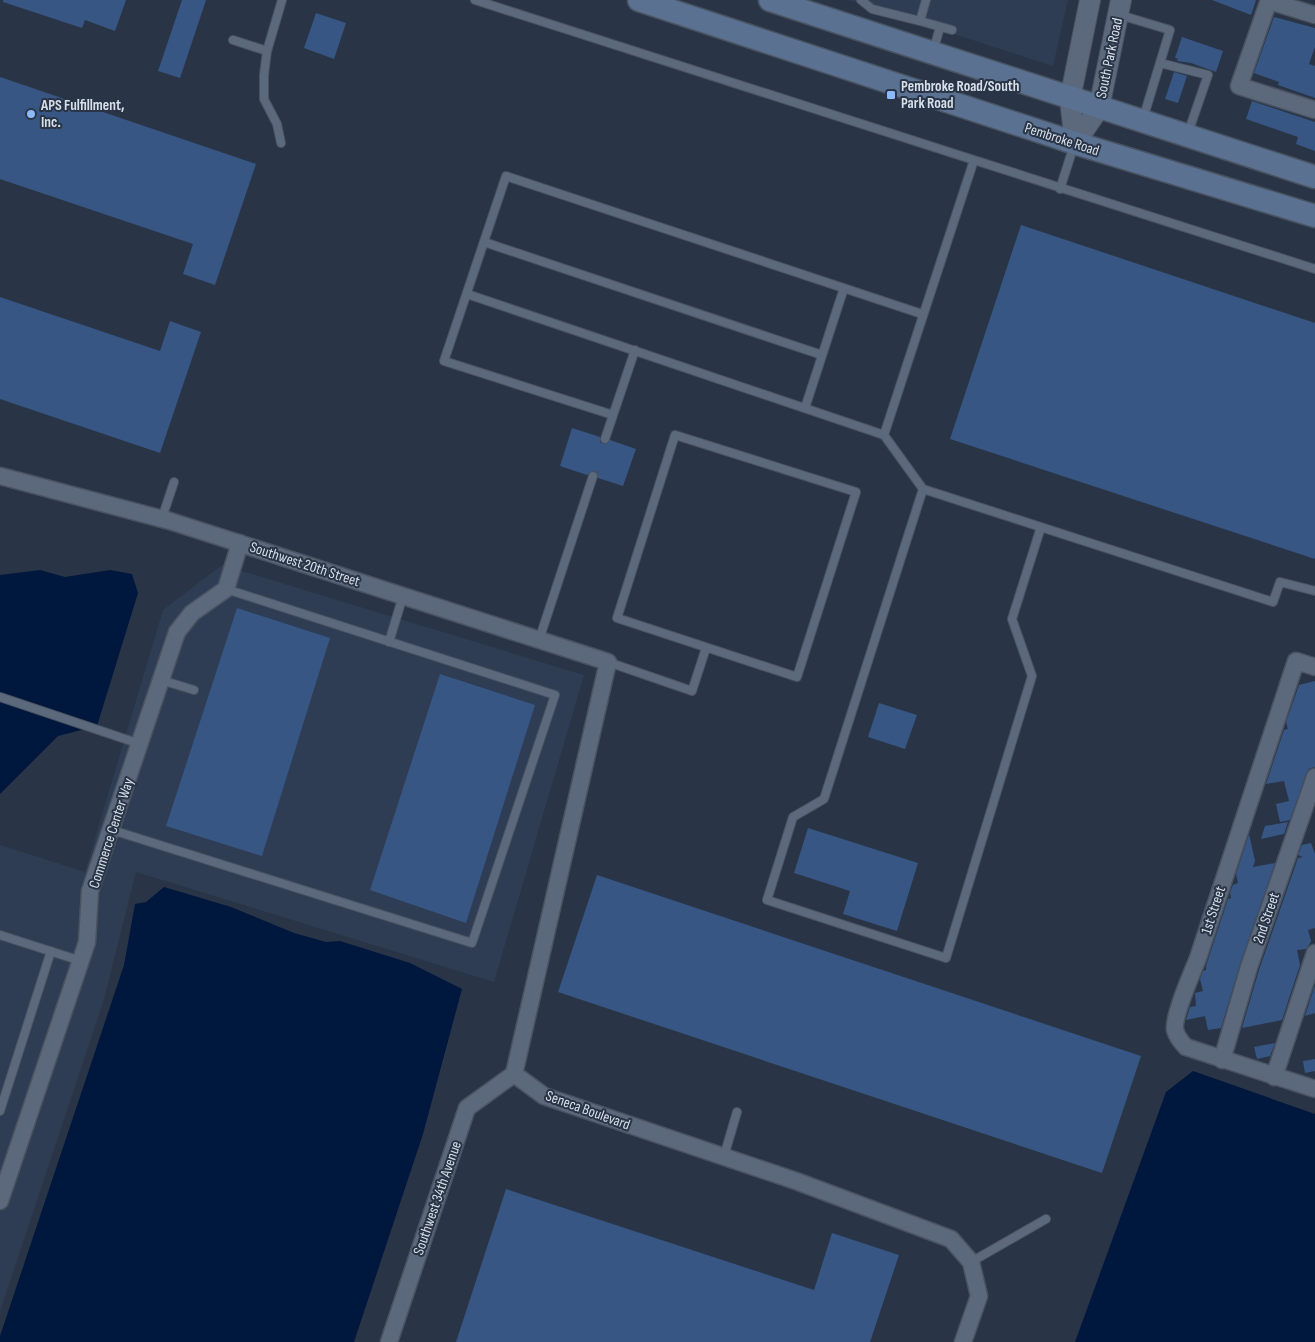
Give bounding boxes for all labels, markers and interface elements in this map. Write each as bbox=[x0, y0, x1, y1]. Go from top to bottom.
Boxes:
street label: South Park Road bbox=[1092, 16, 1127, 100]
place label: Pembroke Road/South Park Road bbox=[901, 77, 1019, 113]
marker: Pembroke Road/South Park Road bbox=[885, 89, 897, 101]
place label: APS Fulfillment, Inc. bbox=[40, 96, 125, 132]
marker: APS Fulfillment, Inc. bbox=[25, 108, 37, 120]
street label: Pembroke Road bbox=[1022, 118, 1102, 160]
street label: Southwest 20th Street bbox=[247, 538, 363, 591]
street label: Commerce Center Way bbox=[85, 775, 138, 891]
street label: 1st Street bbox=[1197, 883, 1230, 937]
street label: 2nd Street bbox=[1249, 890, 1284, 946]
street label: Seneca Boulevard bbox=[543, 1086, 633, 1135]
street label: Southwest 34th Avenue bbox=[409, 1139, 466, 1258]

